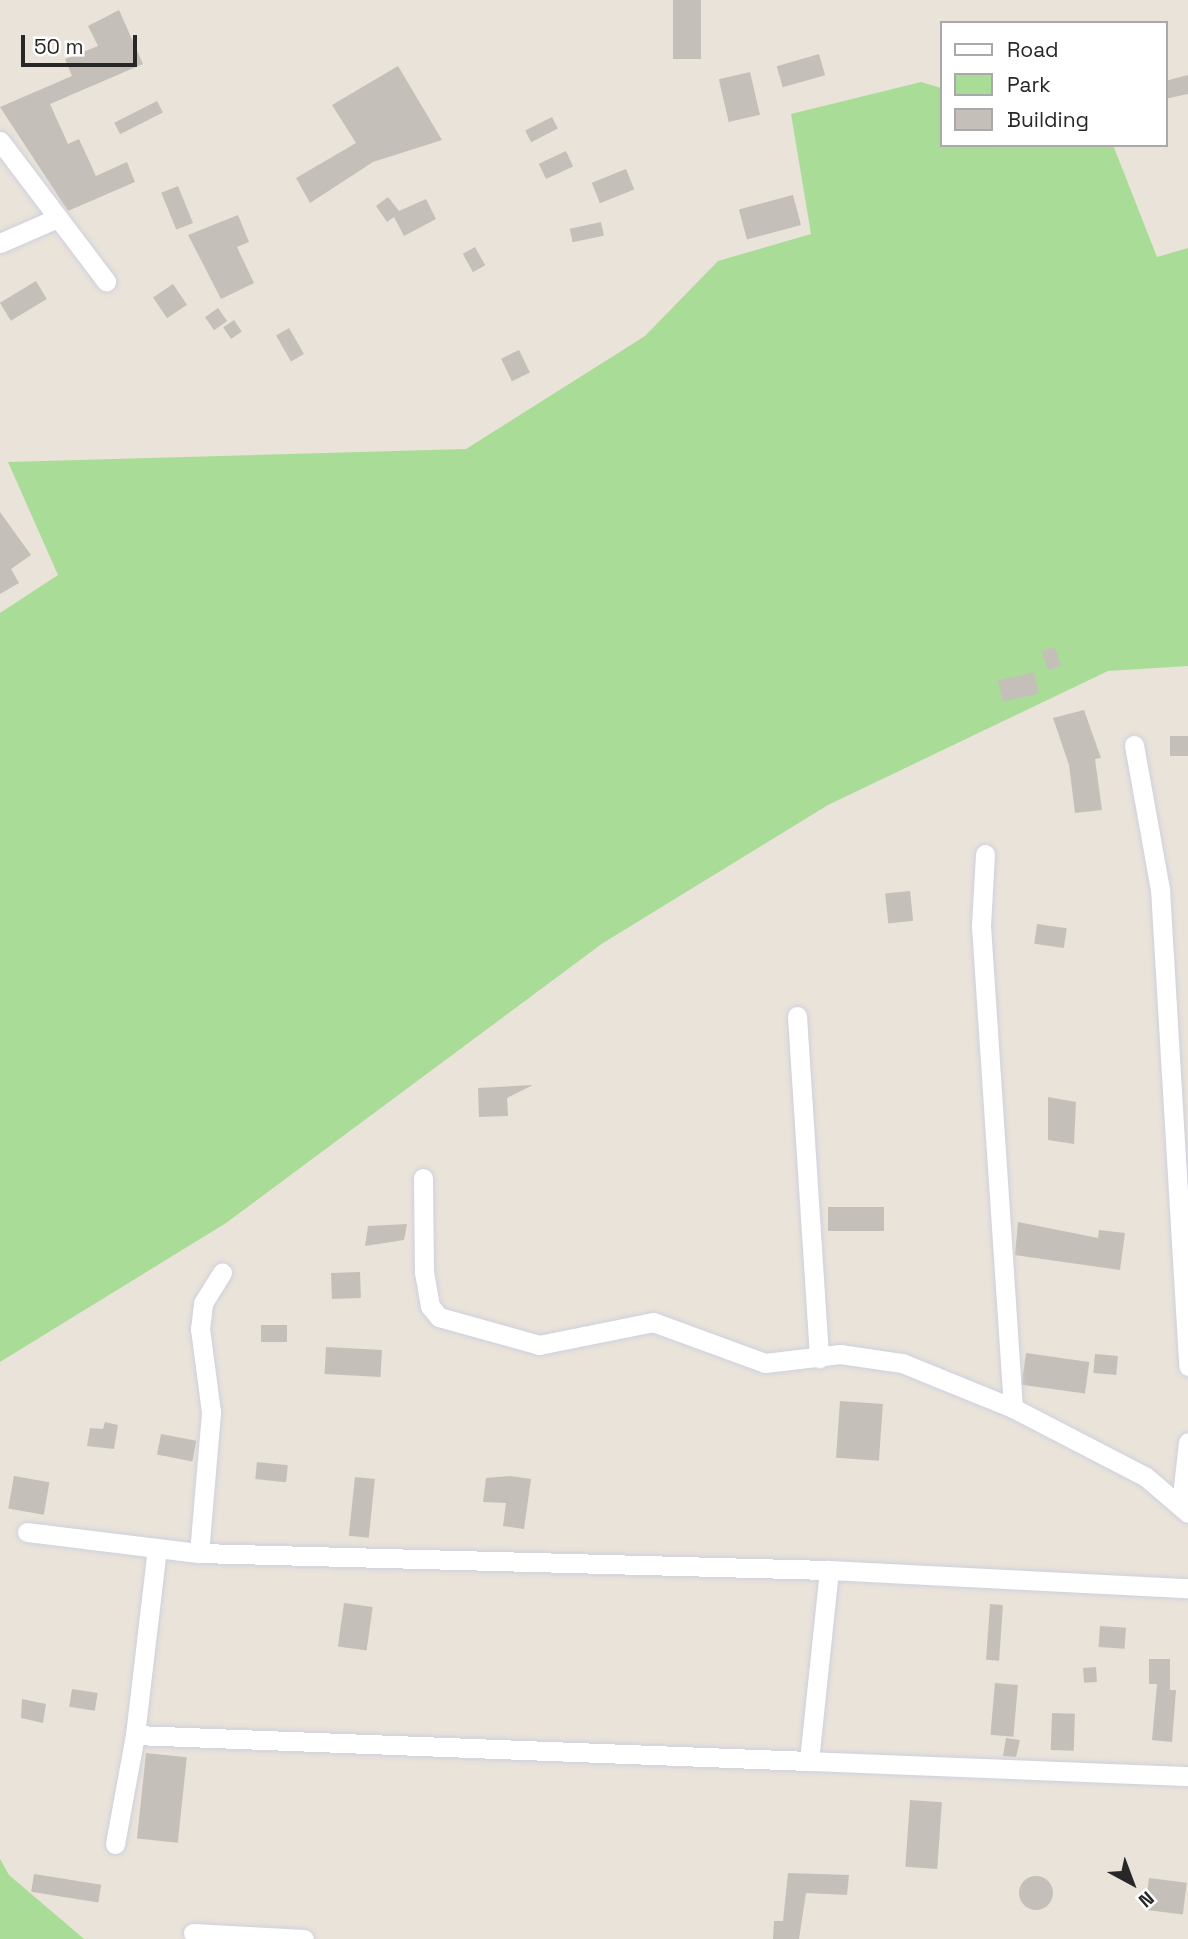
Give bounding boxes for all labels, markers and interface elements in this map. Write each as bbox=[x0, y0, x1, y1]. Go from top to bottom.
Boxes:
scale bar bbox=[24, 21, 140, 65]
legend bbox=[940, 21, 1167, 147]
text: 50 m bbox=[34, 33, 84, 60]
text: Road bbox=[1007, 36, 1059, 63]
text: Park bbox=[1007, 71, 1051, 98]
text: Building bbox=[1007, 106, 1089, 133]
north arrow bbox=[1097, 1848, 1167, 1918]
text: N bbox=[1133, 1886, 1159, 1913]

